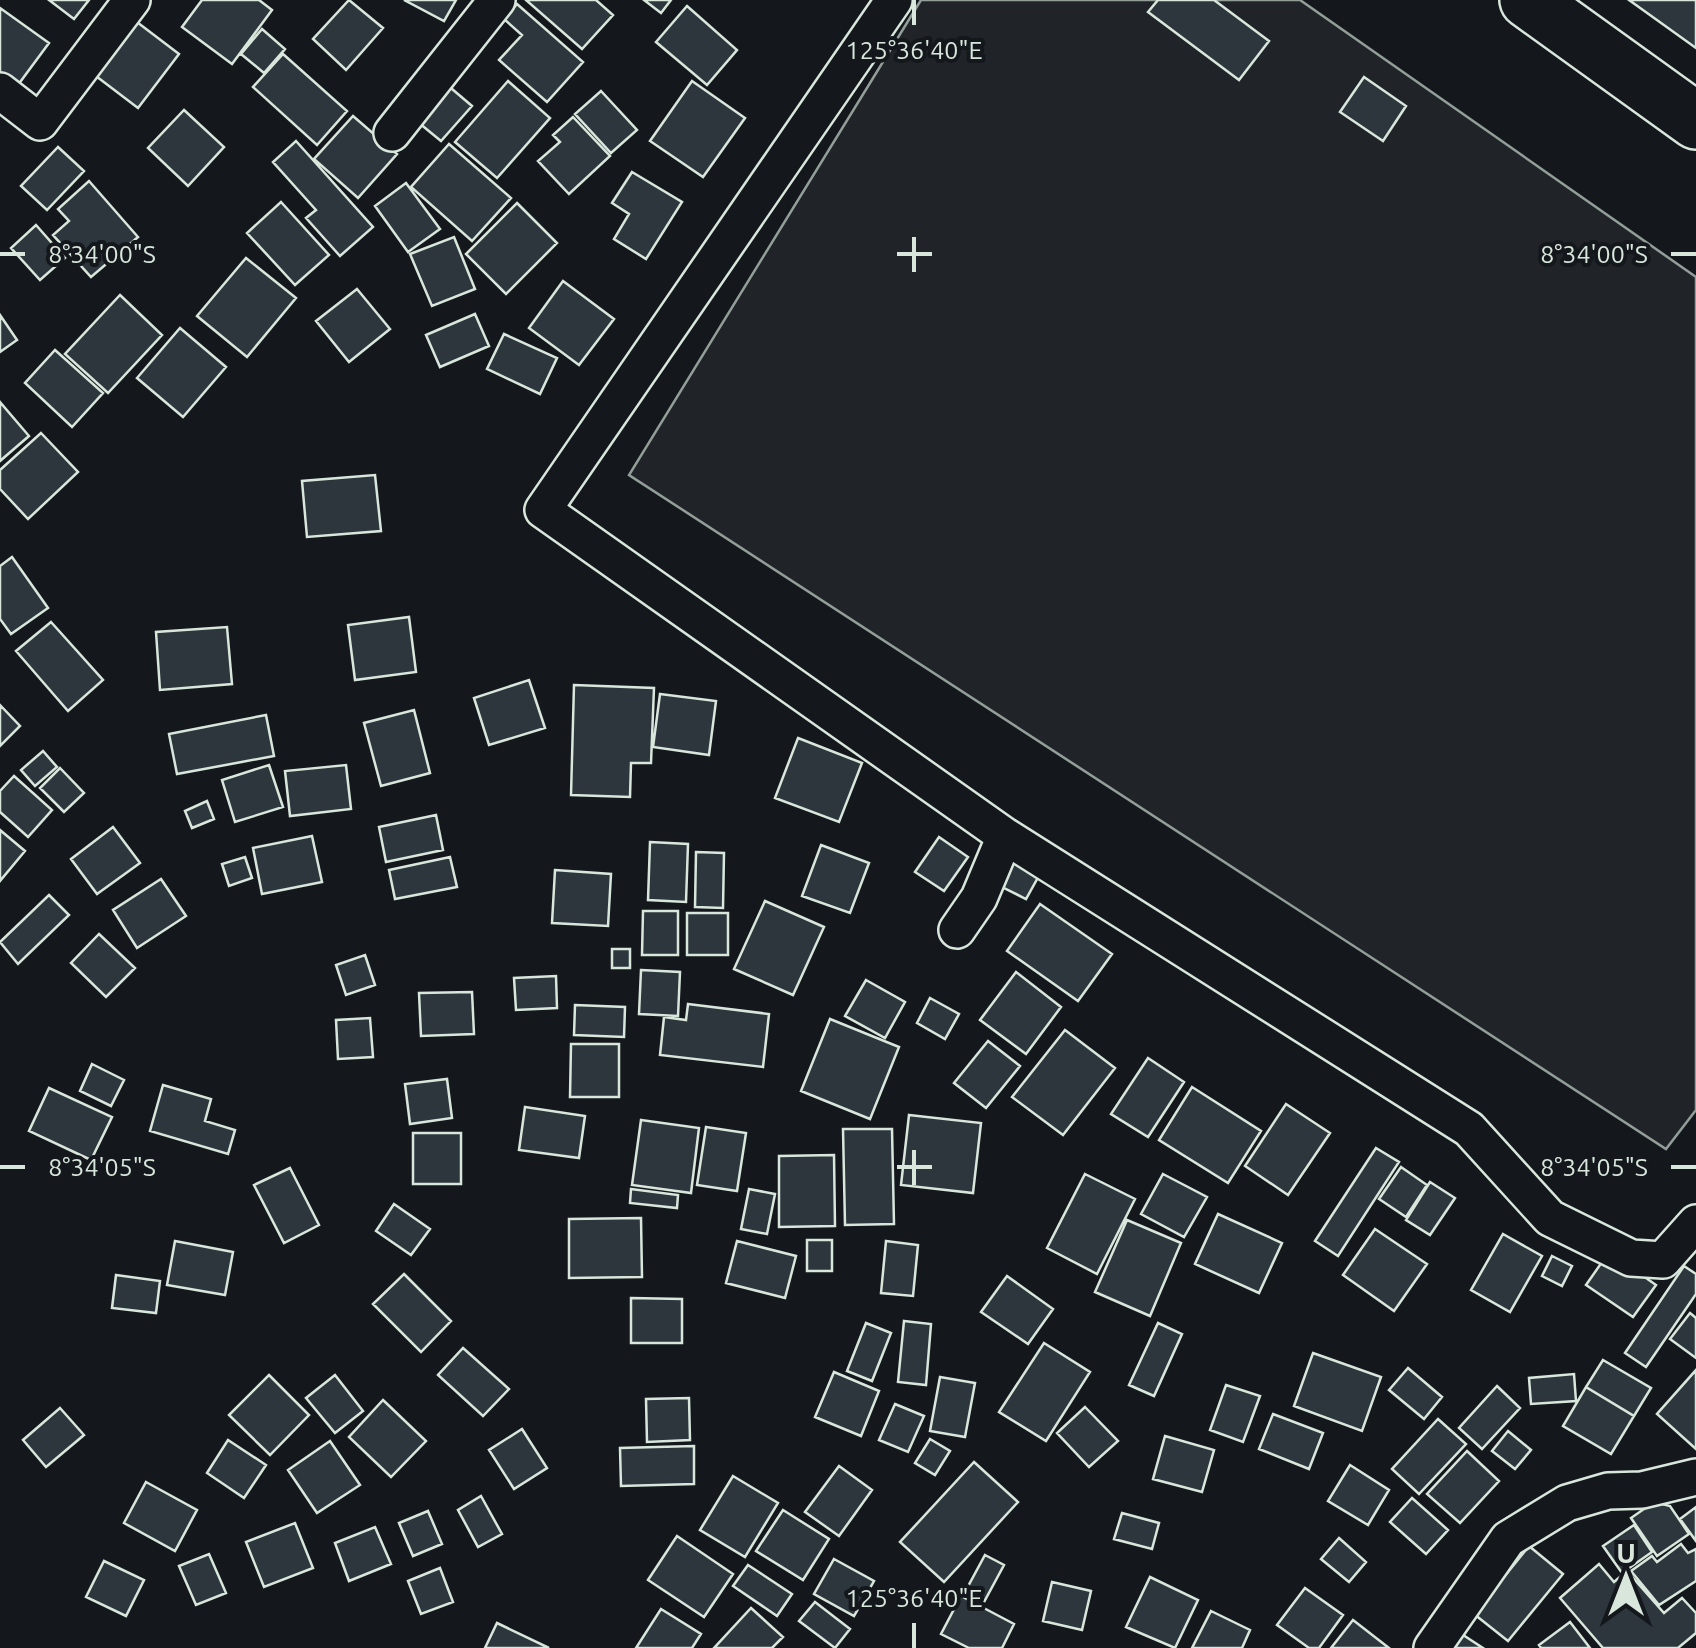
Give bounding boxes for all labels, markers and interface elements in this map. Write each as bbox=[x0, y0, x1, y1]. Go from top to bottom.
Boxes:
text: 125°36'40"E bbox=[846, 36, 982, 64]
text: 8°34'00"S bbox=[48, 240, 156, 268]
text: 8°34'00"S bbox=[1540, 240, 1648, 268]
text: 8°34'05"S bbox=[48, 1153, 156, 1181]
text: 8°34'05"S bbox=[1540, 1153, 1648, 1181]
north arrow bbox=[1576, 1528, 1676, 1628]
text: U bbox=[1616, 1537, 1636, 1568]
text: 125°36'40"E bbox=[846, 1584, 982, 1612]

